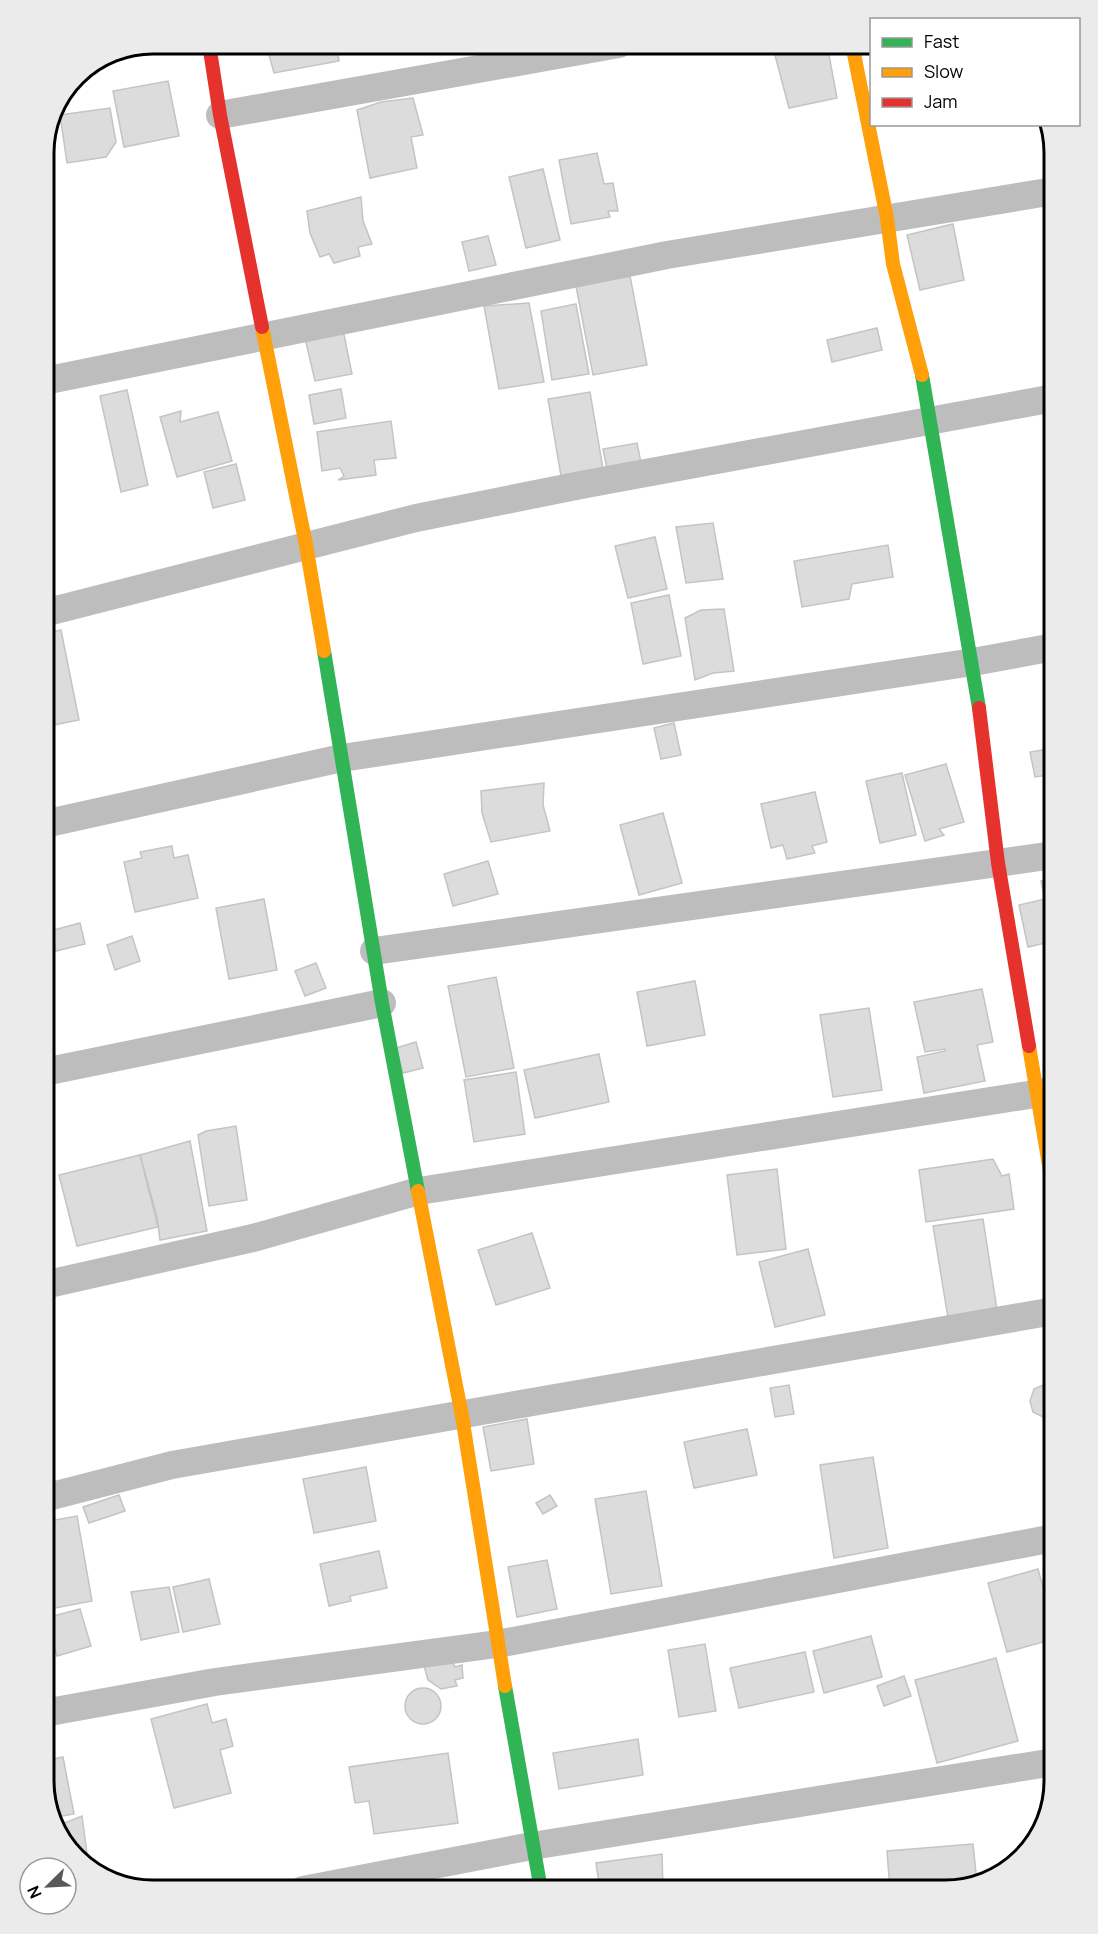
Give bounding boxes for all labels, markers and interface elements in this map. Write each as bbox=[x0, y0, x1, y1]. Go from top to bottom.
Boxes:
legend bbox=[870, 18, 1080, 126]
text: Fast bbox=[924, 29, 959, 53]
text: Slow bbox=[924, 59, 964, 83]
text: Jam bbox=[924, 89, 958, 113]
north arrow bbox=[18, 1856, 78, 1916]
text: N bbox=[22, 1882, 47, 1902]

